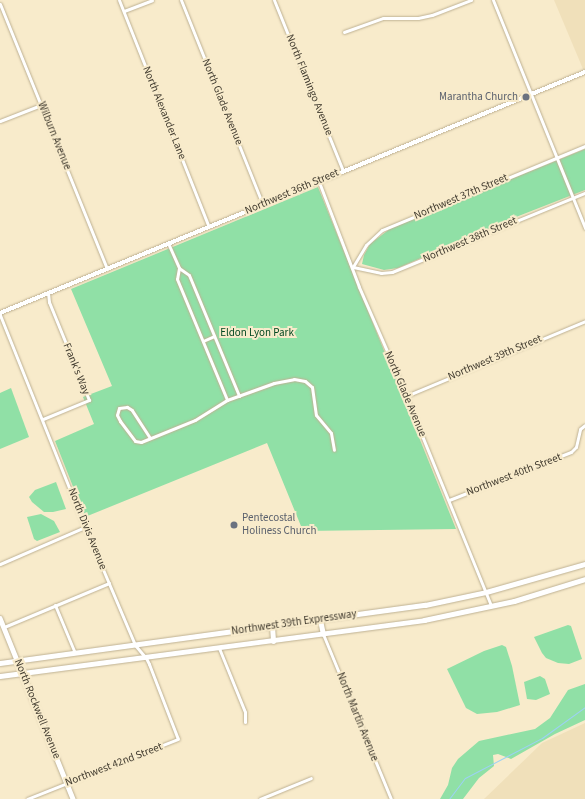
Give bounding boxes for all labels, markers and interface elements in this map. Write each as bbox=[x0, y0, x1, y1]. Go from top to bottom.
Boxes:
street label: North Flamingo Avenue bbox=[283, 33, 335, 137]
street label: North Glade Avenue bbox=[199, 57, 245, 147]
street label: North Alexander Lane bbox=[139, 65, 189, 161]
place label: Marantha Church bbox=[439, 90, 518, 104]
marker: Marantha Church bbox=[521, 92, 531, 102]
street label: Wilburn Avenue bbox=[34, 100, 74, 172]
street label: Northwest 36th Street bbox=[243, 166, 341, 218]
street label: Northwest 37th Street bbox=[412, 171, 510, 223]
street label: Northwest 38th Street bbox=[421, 214, 519, 266]
park label: Eldon Lyon Park bbox=[220, 326, 294, 340]
street label: Northwest 39th Street bbox=[446, 332, 544, 384]
street label: Frank's Way bbox=[60, 341, 92, 397]
street label: North Glade Avenue bbox=[381, 349, 429, 439]
street label: Northwest 40th Street bbox=[465, 451, 563, 499]
street label: North Divis Avenue bbox=[65, 486, 109, 572]
place label: Pentecostal Holiness Church bbox=[242, 512, 316, 538]
marker: Pentecostal Holiness Church bbox=[229, 520, 239, 530]
street label: Northwest 39th Expressway bbox=[230, 608, 358, 638]
street label: North Rockwell Avenue bbox=[11, 657, 63, 761]
street label: North Martin Avenue bbox=[333, 671, 381, 763]
street label: Northwest 42nd Street bbox=[64, 740, 164, 790]

